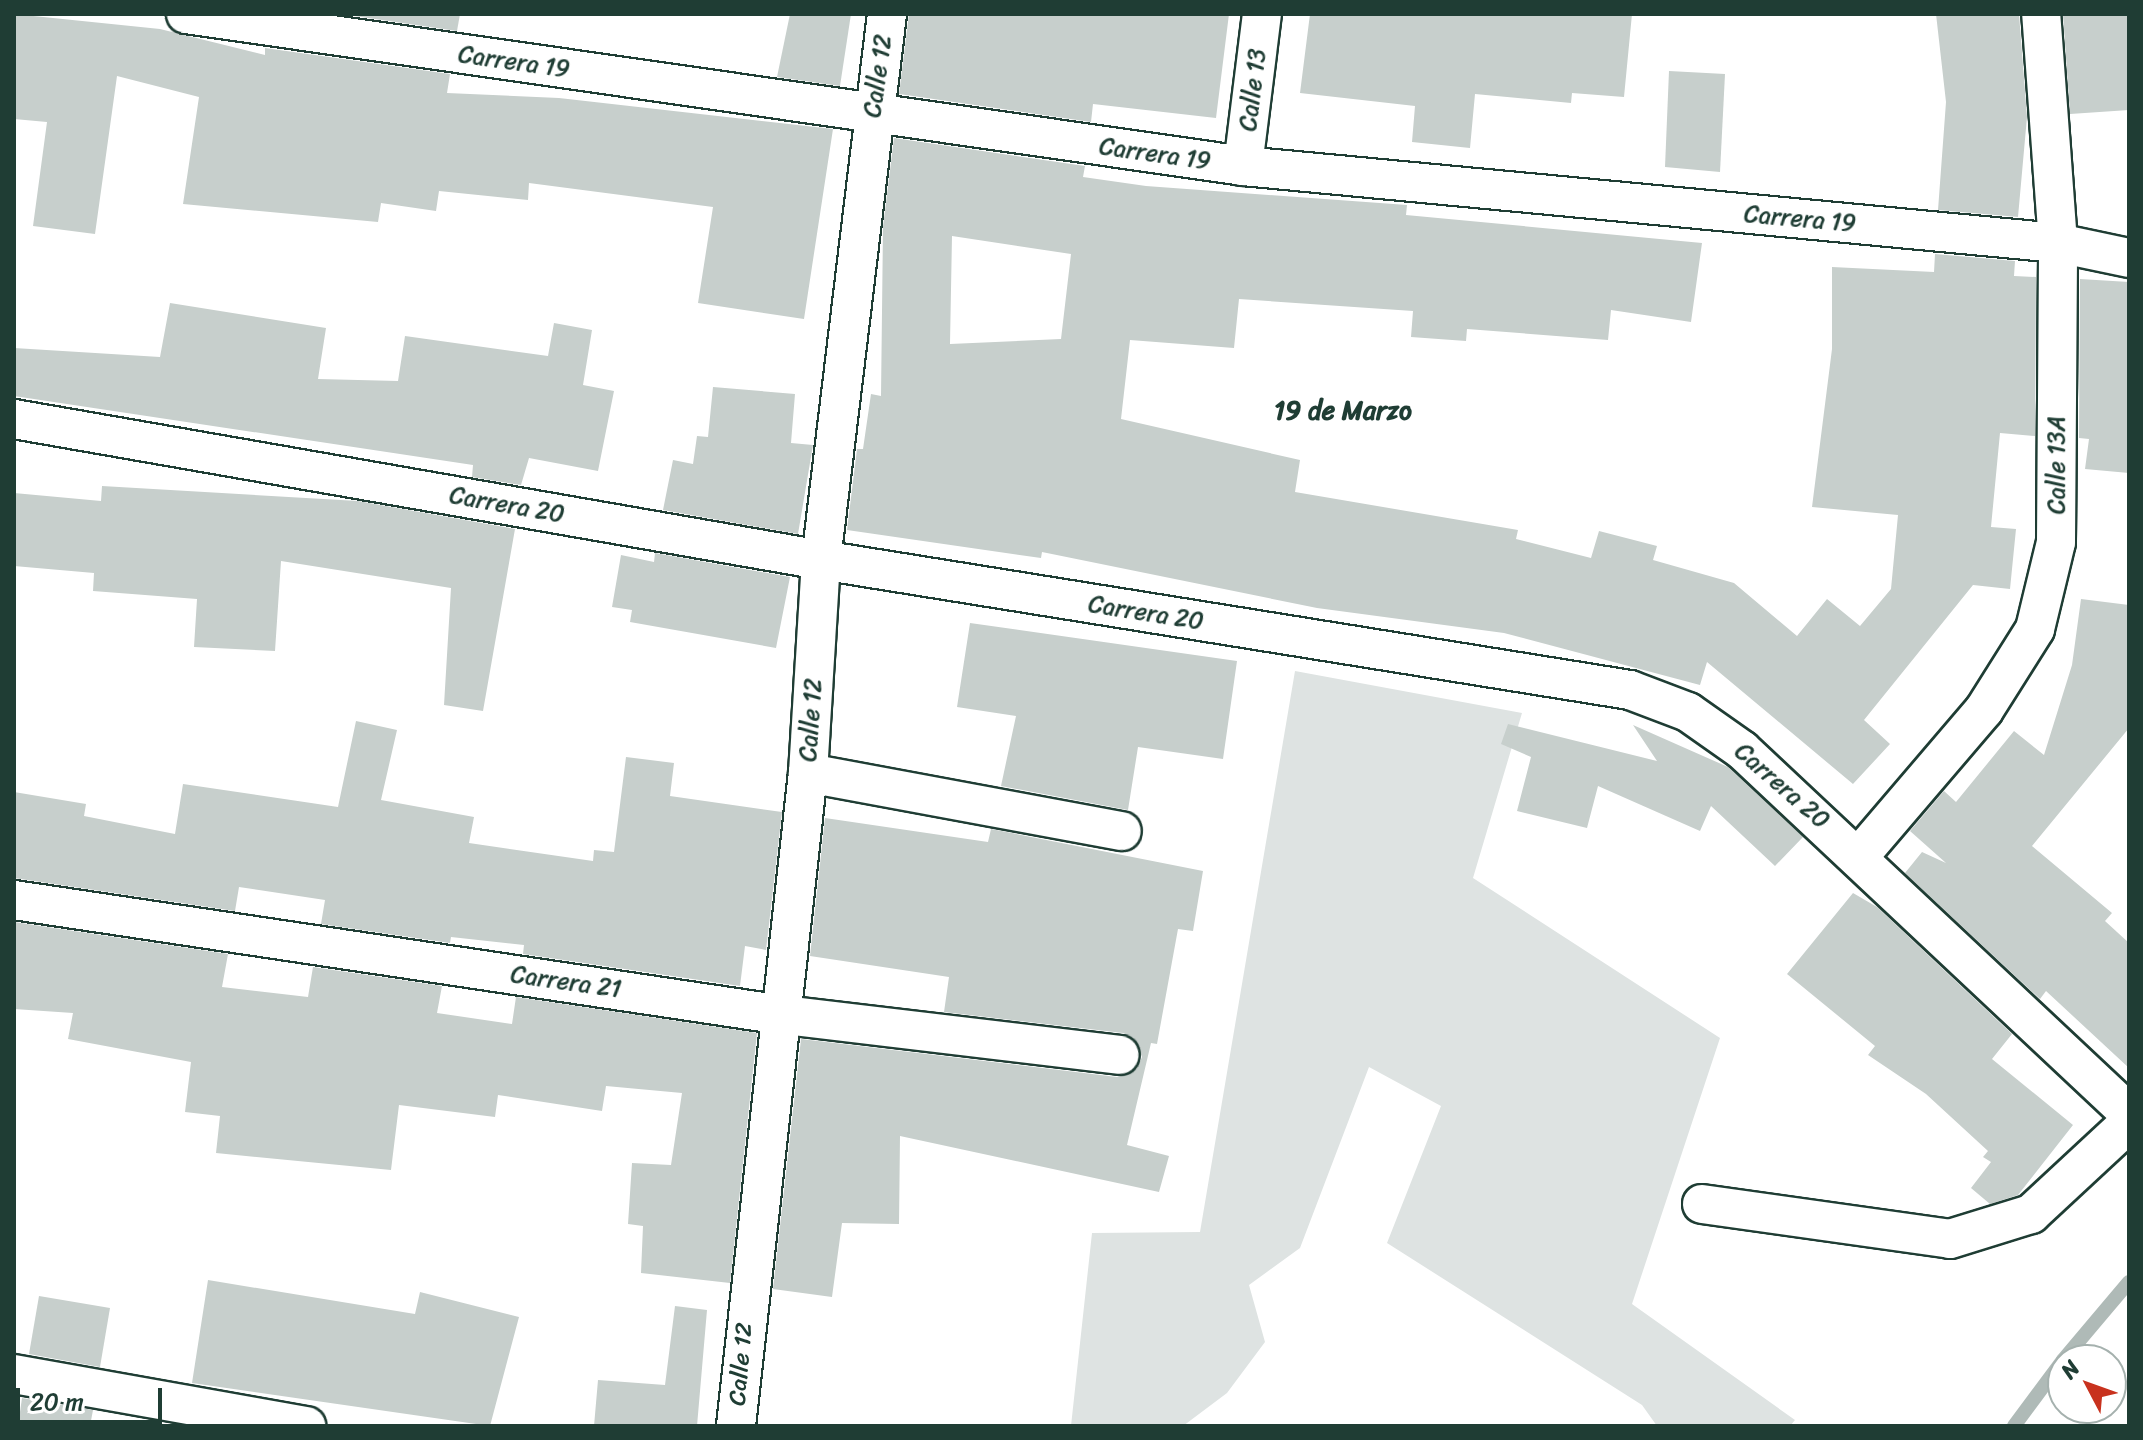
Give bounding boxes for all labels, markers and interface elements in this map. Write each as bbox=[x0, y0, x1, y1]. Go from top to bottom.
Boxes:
street label: Calle 12 bbox=[858, 33, 898, 119]
street label: Carrera 19 bbox=[456, 40, 572, 84]
street label: Calle 13 bbox=[1234, 47, 1272, 133]
street label: Carrera 19 bbox=[1097, 132, 1213, 176]
street label: Carrera 19 bbox=[1743, 200, 1857, 238]
district label: 19 de Marzo bbox=[1274, 395, 1412, 427]
street label: Calle 13A bbox=[2043, 416, 2071, 514]
street label: Carrera 20 bbox=[447, 481, 567, 529]
street label: Carrera 20 bbox=[1086, 590, 1206, 636]
street label: Calle 12 bbox=[794, 677, 828, 763]
street label: Carrera 20 bbox=[1729, 737, 1835, 835]
street label: Carrera 21 bbox=[509, 960, 623, 1004]
street label: Calle 12 bbox=[723, 1321, 759, 1407]
north arrow bbox=[2047, 1344, 2127, 1424]
text: N bbox=[2050, 1351, 2090, 1388]
scale bar bbox=[20, 1372, 166, 1422]
text: 20 m bbox=[30, 1381, 84, 1423]

